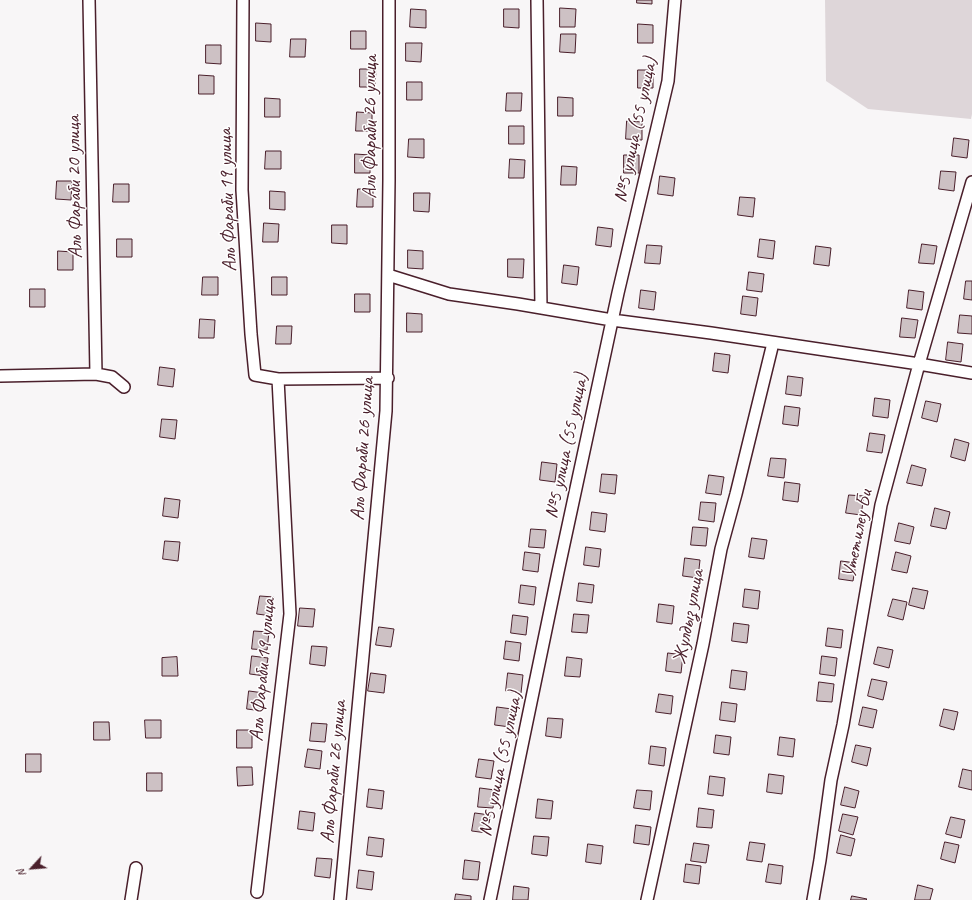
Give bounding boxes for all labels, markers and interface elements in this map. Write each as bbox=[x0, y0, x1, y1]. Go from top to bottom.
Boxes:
street label: Аль Фараби 26 улица bbox=[359, 55, 383, 199]
street label: №5 улица (55 улица) bbox=[609, 55, 663, 205]
street label: Аль Фараби 20 улица bbox=[62, 115, 88, 259]
street label: Аль Фараби 19 улица bbox=[214, 128, 242, 272]
street label: №5 улица (55 улица) bbox=[540, 371, 594, 521]
street label: Аль Фараби 26 улица bbox=[346, 377, 380, 521]
street label: Утетилеу Би bbox=[838, 488, 878, 580]
street label: Жулдыз улица bbox=[668, 568, 710, 666]
street label: Аль Фараби 19 улица bbox=[245, 598, 281, 742]
street label: №5 улица (55 улица) bbox=[474, 689, 528, 839]
street label: Аль Фараби 26 улица bbox=[316, 700, 352, 844]
north arrow bbox=[12, 848, 52, 888]
text: N bbox=[13, 867, 29, 879]

